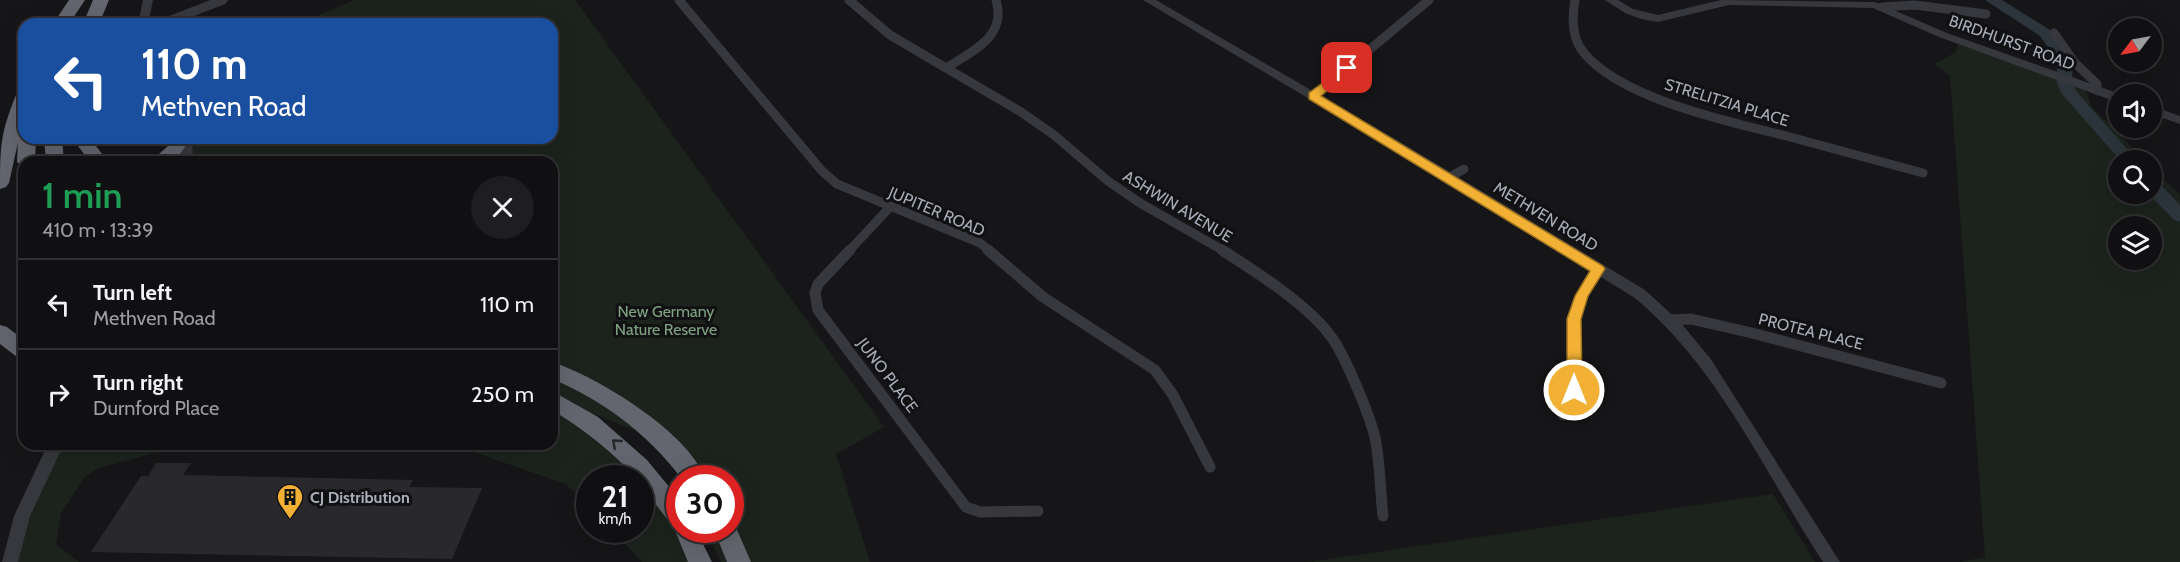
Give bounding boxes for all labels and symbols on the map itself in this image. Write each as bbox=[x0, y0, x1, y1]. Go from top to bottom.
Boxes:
street label: BIRDHURST ROAD bbox=[1946, 11, 2077, 74]
north arrow bbox=[2108, 18, 2162, 72]
pin bbox=[1321, 42, 1372, 93]
street label: STRELITZIA PLACE bbox=[1662, 75, 1791, 130]
street label: ASHWIN AVENUE bbox=[1120, 166, 1236, 247]
street label: METHVEN ROAD bbox=[1490, 178, 1601, 255]
street label: JUPITER ROAD bbox=[885, 182, 988, 240]
park label: New Germany Nature Reserve bbox=[615, 302, 717, 339]
street label: PROTEA PLACE bbox=[1757, 309, 1865, 354]
street label: JUNO PLACE bbox=[853, 333, 922, 416]
position arrow bbox=[1542, 358, 1606, 422]
one-way arrow bbox=[612, 439, 623, 450]
speed limit sign: 30 bbox=[666, 465, 744, 543]
building icon: CJ Distribution bbox=[275, 482, 305, 520]
place label: CJ Distribution bbox=[310, 488, 410, 507]

